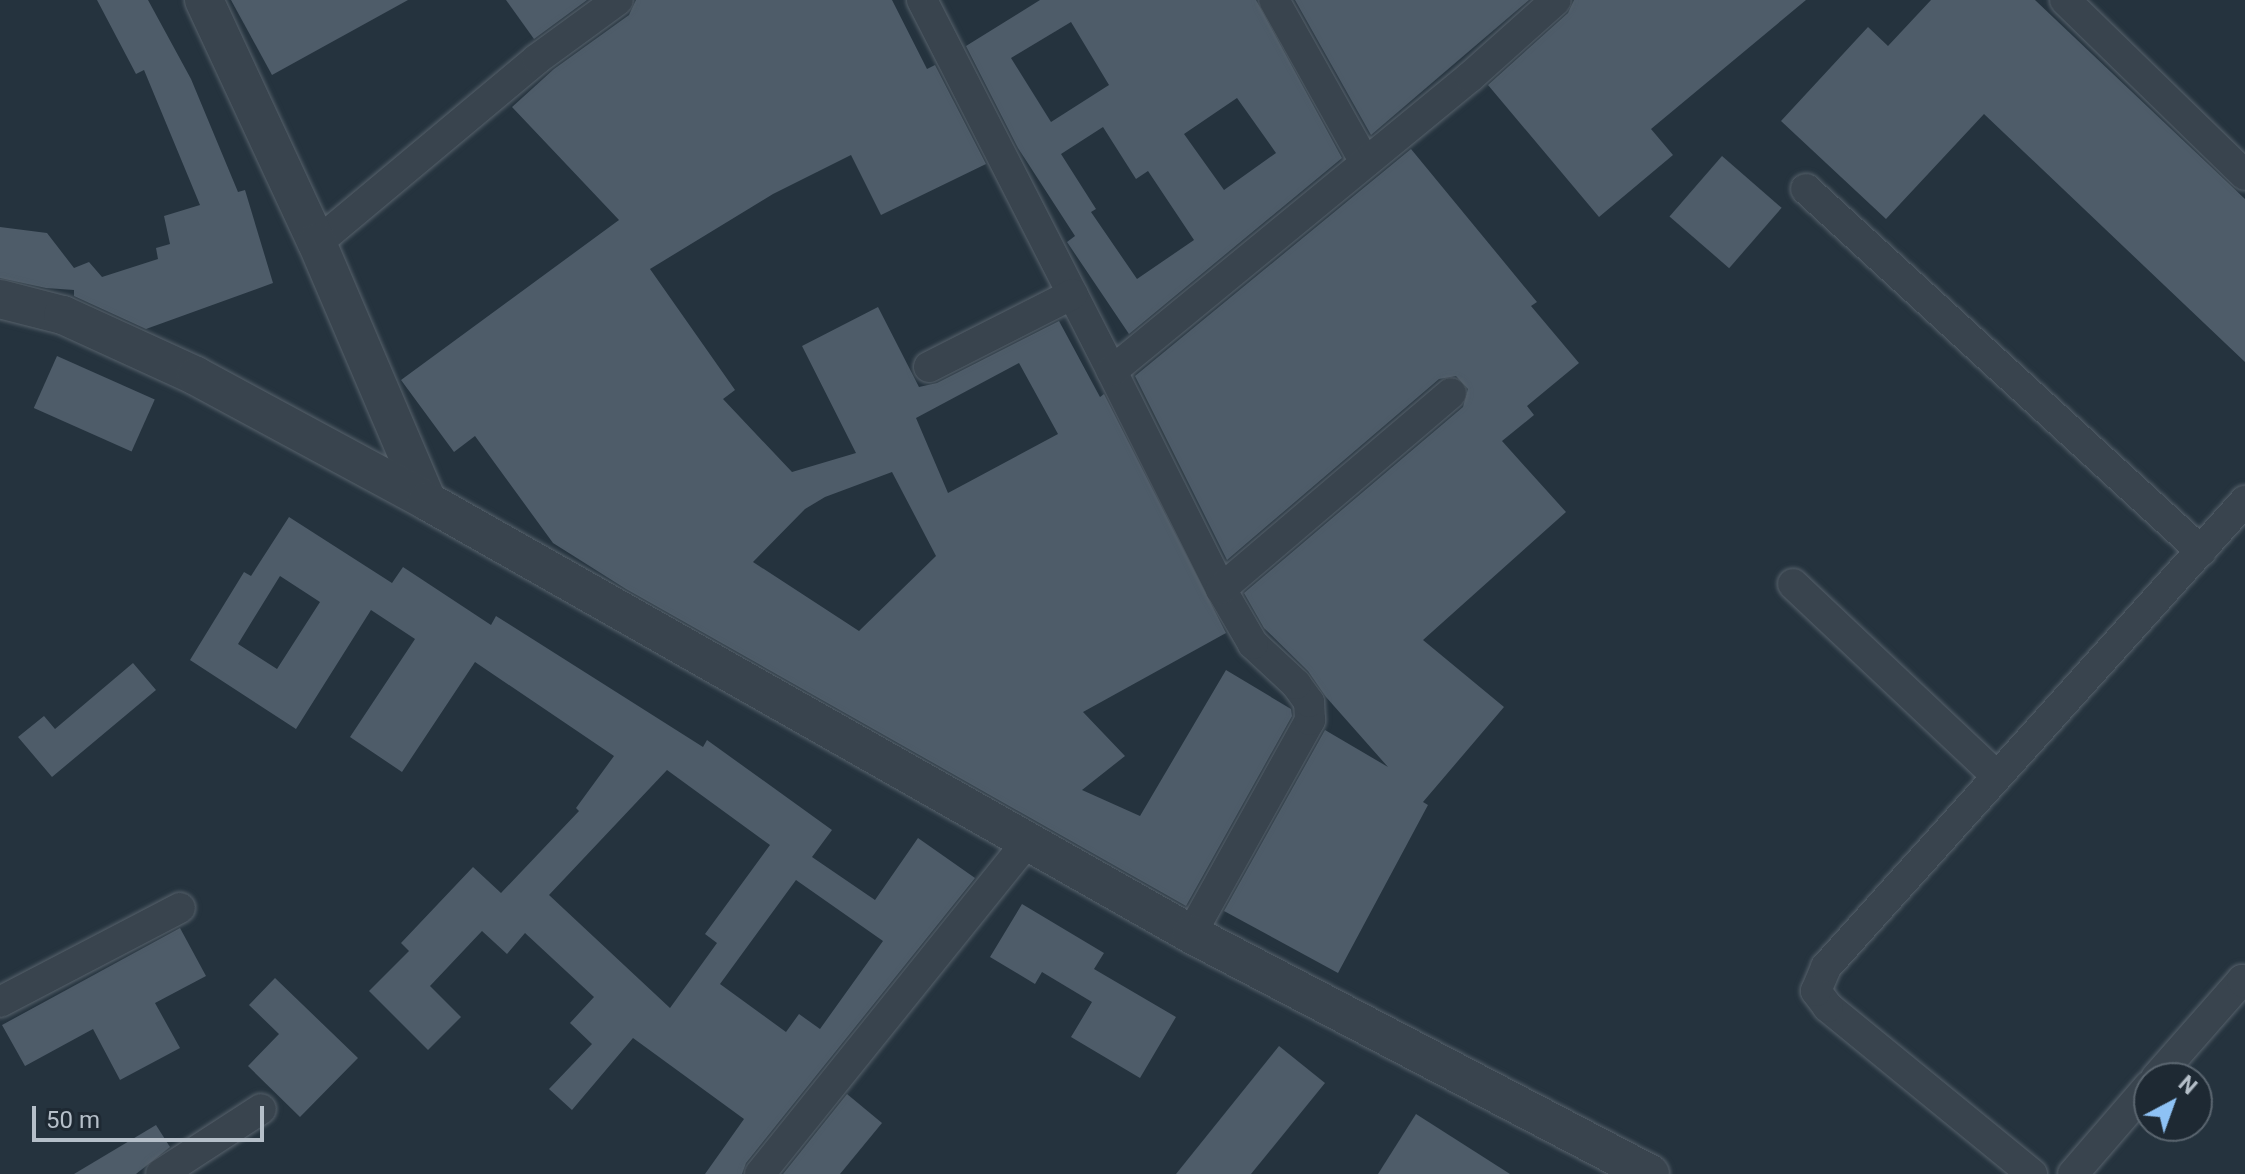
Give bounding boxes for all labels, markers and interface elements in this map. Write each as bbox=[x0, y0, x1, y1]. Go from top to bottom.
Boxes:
north arrow bbox=[2133, 1062, 2213, 1142]
text: N bbox=[2174, 1070, 2202, 1100]
scale bar bbox=[36, 1090, 268, 1140]
text: 50 m bbox=[46, 1106, 100, 1134]

